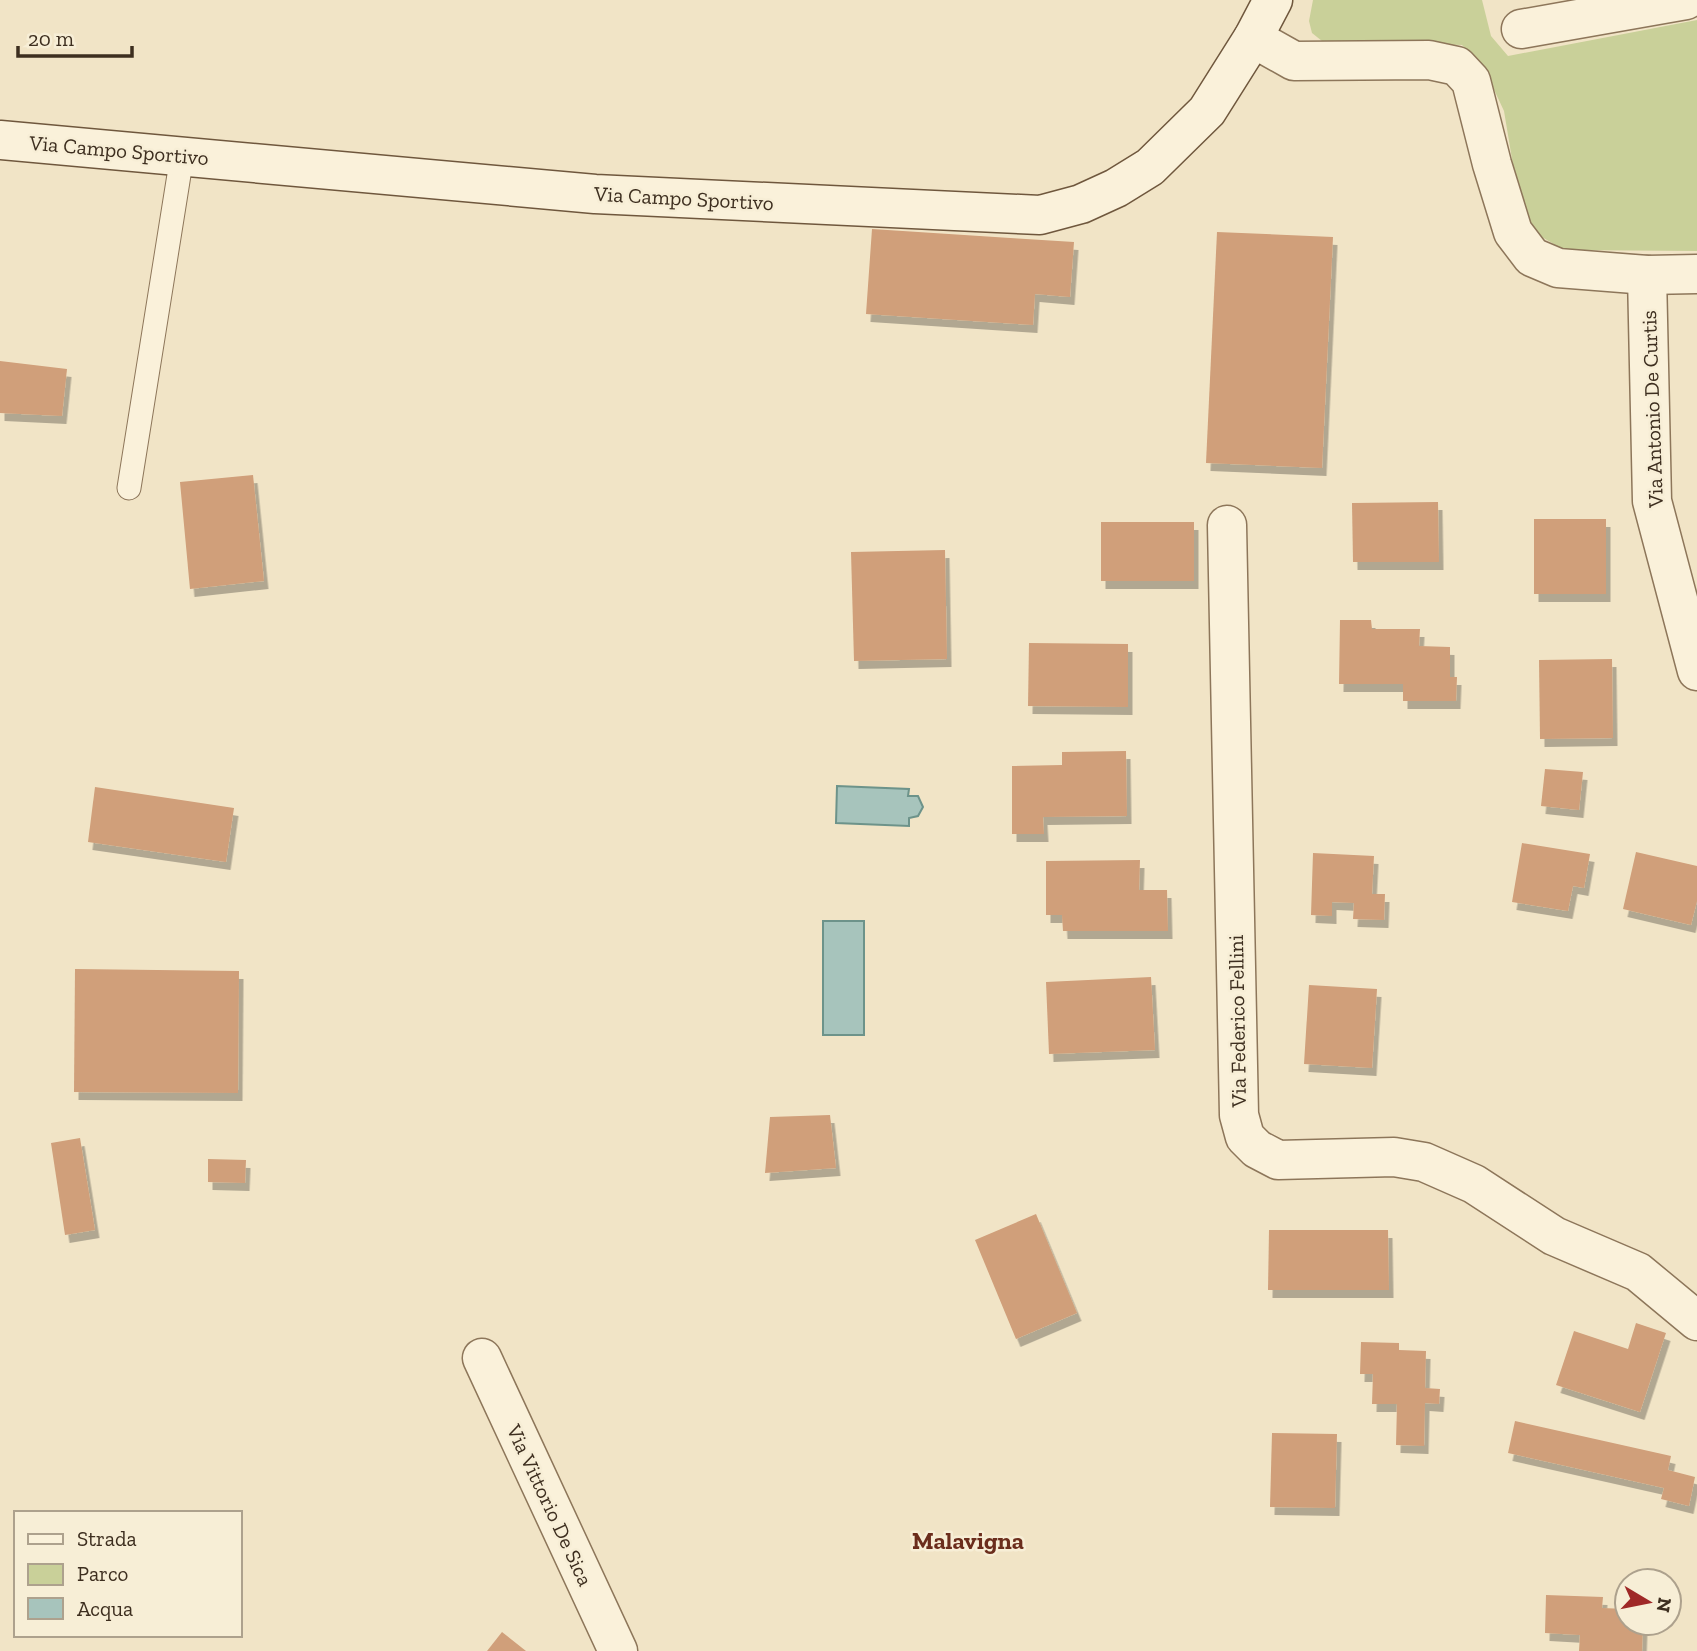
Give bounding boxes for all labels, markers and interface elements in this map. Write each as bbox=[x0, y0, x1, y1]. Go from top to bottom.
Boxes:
scale bar bbox=[18, 14, 131, 58]
text: 20 m bbox=[28, 26, 74, 51]
street label: Via Campo Sportivo bbox=[27, 130, 210, 170]
street label: Via Campo Sportivo bbox=[593, 181, 774, 215]
street label: Via Antonio De Curtis bbox=[1636, 310, 1668, 509]
street label: Via Federico Fellini bbox=[1223, 934, 1251, 1109]
street label: Via Vittorio De Sica bbox=[501, 1419, 598, 1590]
legend bbox=[14, 1511, 242, 1637]
text: Strada bbox=[77, 1526, 137, 1551]
district label: Malavigna bbox=[912, 1526, 1024, 1555]
text: Parco bbox=[77, 1561, 128, 1586]
north arrow bbox=[1613, 1567, 1683, 1637]
text: Acqua bbox=[77, 1596, 133, 1621]
text: N bbox=[1652, 1596, 1677, 1614]

